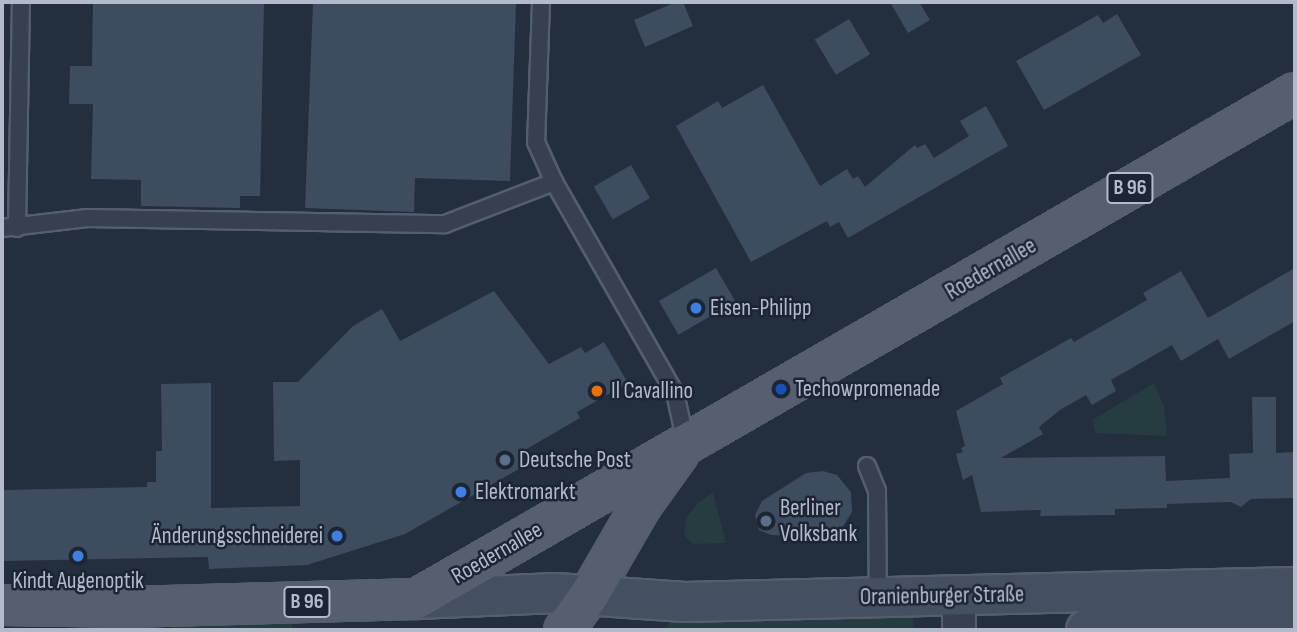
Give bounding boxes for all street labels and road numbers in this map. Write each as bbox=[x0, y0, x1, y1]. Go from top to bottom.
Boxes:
road number: B 96 bbox=[1106, 170, 1154, 206]
street label: Roedernallee bbox=[941, 232, 1041, 306]
street label: Roedernallee bbox=[447, 516, 547, 590]
street label: Oranienburger Straße bbox=[860, 581, 1024, 611]
road number: B 96 bbox=[282, 584, 332, 620]

